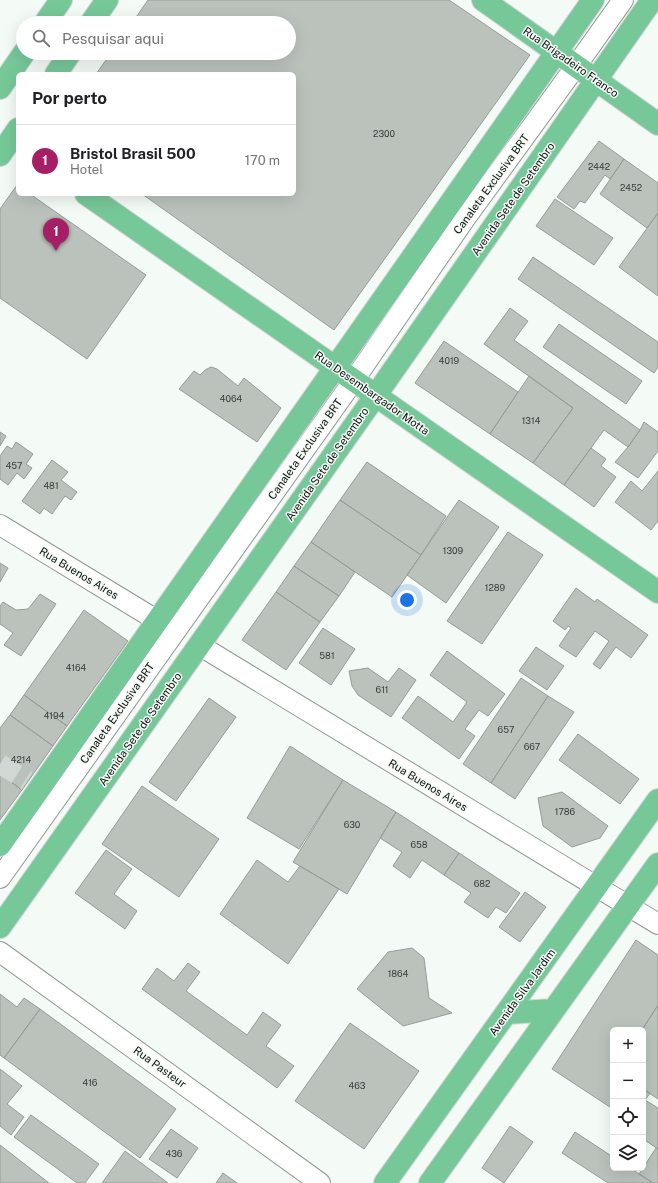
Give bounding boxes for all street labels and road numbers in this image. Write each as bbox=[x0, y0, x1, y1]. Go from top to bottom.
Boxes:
street label: Rua Brigadeiro Franco bbox=[521, 25, 621, 99]
street label: Canaleta Exclusiva BRT bbox=[451, 132, 531, 236]
street label: Avenida Sete de Setembro bbox=[469, 140, 557, 258]
street label: Rua Desembargador Motta bbox=[313, 349, 431, 437]
street label: Canaleta Exclusiva BRT bbox=[266, 396, 345, 502]
street label: Avenida Sete de Setembro bbox=[283, 405, 371, 523]
street label: Rua Buenos Aires bbox=[37, 545, 121, 601]
street label: Canaleta Exclusiva BRT bbox=[78, 660, 157, 766]
street label: Avenida Sete de Setembro bbox=[96, 670, 184, 788]
street label: Rua Buenos Aires bbox=[386, 757, 470, 813]
street label: Avenida Silva Jardim bbox=[487, 946, 557, 1038]
street label: Rua Pasteur bbox=[131, 1044, 189, 1090]

